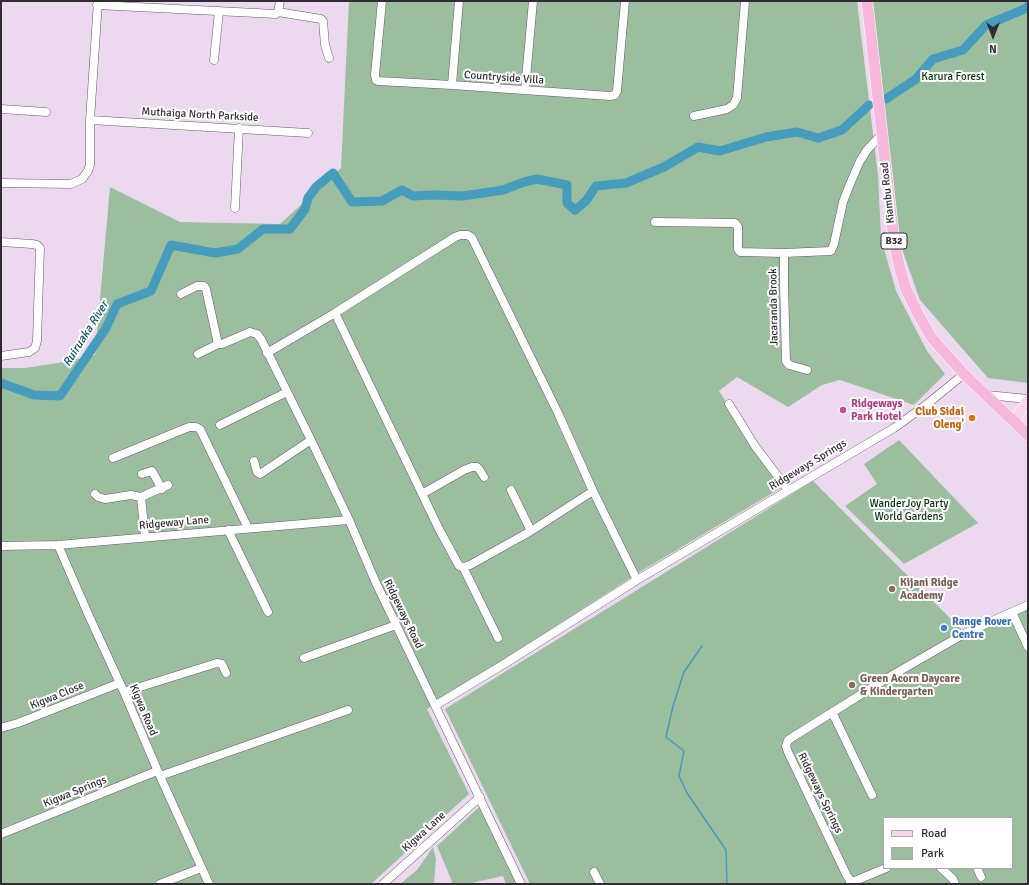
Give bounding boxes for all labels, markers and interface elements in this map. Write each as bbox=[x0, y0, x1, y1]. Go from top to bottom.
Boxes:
north arrow bbox=[973, 16, 1013, 56]
text: N bbox=[989, 42, 997, 55]
street label: Countryside Villa bbox=[463, 69, 545, 87]
park label: Karura Forest bbox=[921, 70, 985, 84]
street label: Muthaiga North Parkside bbox=[141, 105, 259, 125]
street label: Kiambu Road bbox=[878, 162, 898, 224]
road number: B32 bbox=[881, 233, 907, 249]
street label: Jacaranda Brook bbox=[767, 268, 781, 346]
water label: Ruiruaka River bbox=[60, 299, 112, 369]
place label: Ridgeways Park Hotel bbox=[851, 397, 902, 423]
marker: Ridgeways Park Hotel bbox=[838, 405, 848, 415]
place label: Club Sidai Oleng' bbox=[915, 405, 964, 431]
marker: Club Sidai Oleng' bbox=[967, 413, 977, 423]
street label: Ridgeways Springs bbox=[767, 437, 849, 493]
park label: WanderJoy Party World Gardens bbox=[870, 497, 948, 523]
street label: Ridgeway Lane bbox=[138, 513, 210, 533]
place label: Kijani Ridge Academy bbox=[900, 576, 958, 602]
street label: Ridgeways Road bbox=[380, 577, 426, 651]
marker: Kijani Ridge Academy bbox=[887, 584, 897, 594]
place label: Range Rover Centre bbox=[952, 615, 1011, 641]
marker: Range Rover Centre bbox=[939, 623, 949, 633]
place label: Green Acorn Daycare & Kindergarten bbox=[860, 672, 960, 698]
street label: Kigwa Close bbox=[28, 679, 86, 713]
marker: Green Acorn Daycare & Kindergarten bbox=[847, 680, 857, 690]
street label: Kigwa Road bbox=[126, 682, 160, 738]
street label: Ridgeways Springs bbox=[795, 751, 845, 835]
street label: Kigwa Springs bbox=[41, 773, 109, 811]
street label: Kigwa Lane bbox=[400, 809, 448, 855]
legend bbox=[883, 817, 1013, 869]
text: Road bbox=[921, 826, 947, 841]
text: Park bbox=[921, 846, 944, 861]

